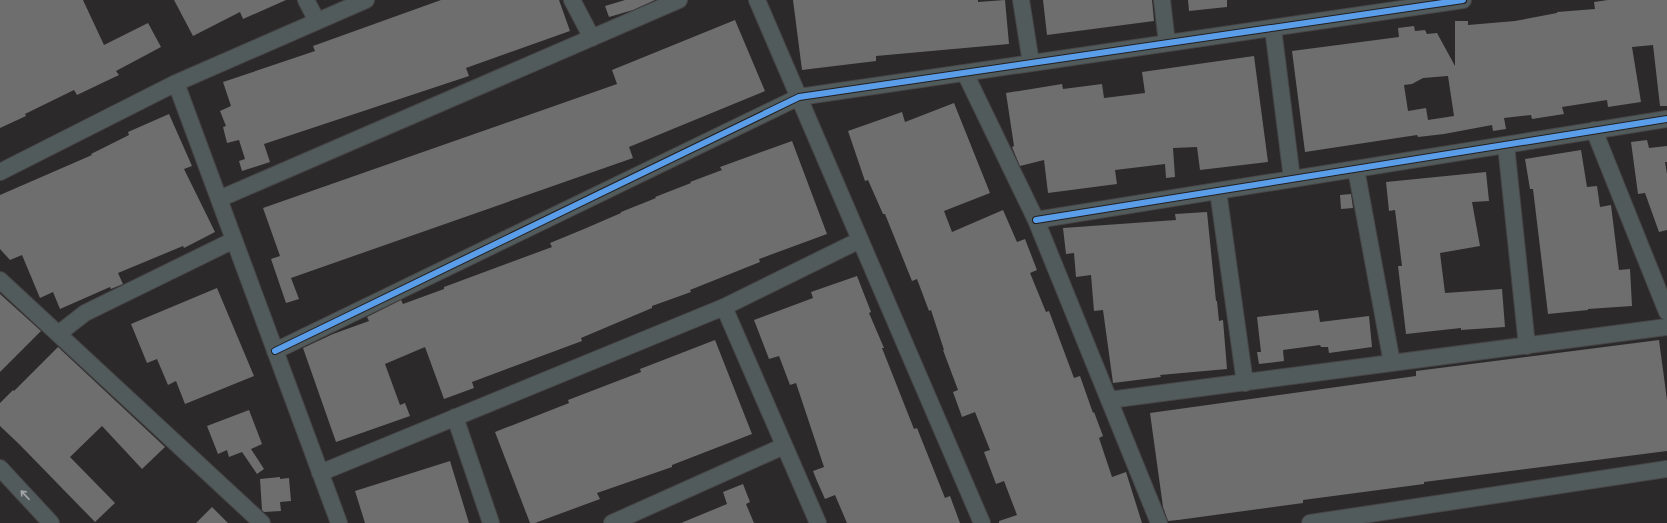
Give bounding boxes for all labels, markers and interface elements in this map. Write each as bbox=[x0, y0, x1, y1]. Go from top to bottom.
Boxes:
one-way arrow bbox=[21, 490, 30, 500]

